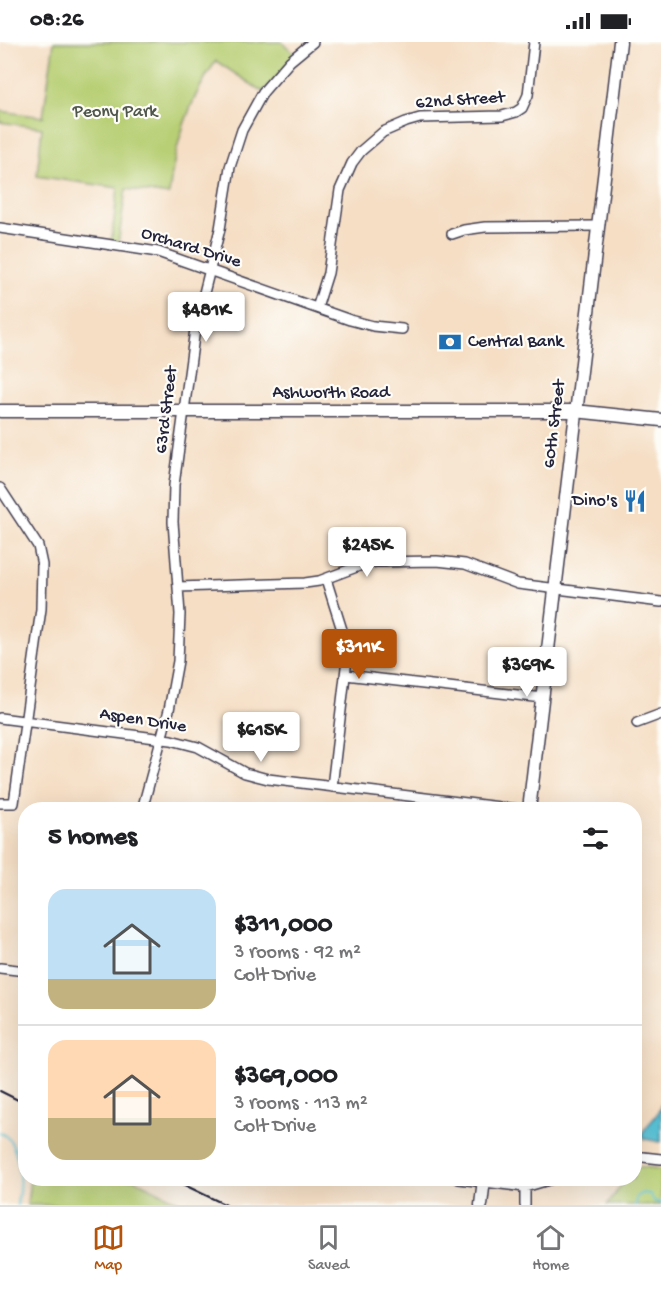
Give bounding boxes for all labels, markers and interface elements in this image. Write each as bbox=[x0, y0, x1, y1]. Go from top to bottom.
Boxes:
text: 08:26 bbox=[30, 8, 83, 34]
street label: 62nd Street bbox=[415, 87, 507, 115]
park label: Peony Park bbox=[72, 102, 159, 123]
street label: Orchard Drive bbox=[138, 223, 244, 273]
pin: $481K bbox=[164, 292, 248, 343]
text: $481K bbox=[182, 300, 230, 323]
bank icon: Central Bank bbox=[437, 329, 463, 355]
place label: Central Bank bbox=[468, 332, 565, 353]
street label: 63rd Street bbox=[151, 364, 183, 455]
street label: 60th Street bbox=[539, 377, 571, 469]
street label: Ashworth Road bbox=[272, 383, 391, 404]
restaurant icon: Dino's bbox=[622, 488, 648, 514]
place label: Dino's bbox=[571, 491, 618, 512]
pin: $245K bbox=[325, 527, 409, 578]
text: $245K bbox=[342, 535, 392, 558]
pin: $311K bbox=[317, 629, 401, 680]
text: $311K bbox=[336, 637, 382, 660]
pin: $369K bbox=[485, 647, 569, 698]
text: $369K bbox=[502, 655, 552, 678]
street label: Aspen Drive bbox=[98, 704, 189, 738]
pin: $615K bbox=[219, 712, 303, 763]
text: $615K bbox=[237, 720, 285, 743]
icon: filters bbox=[579, 822, 612, 855]
text: 5 homes bbox=[48, 823, 137, 854]
text: $311,000 bbox=[234, 911, 333, 942]
icon: home bbox=[96, 913, 168, 985]
text: 3 rooms · 92 m² bbox=[234, 942, 361, 965]
text: Colt Drive bbox=[234, 965, 316, 988]
text: $369,000 bbox=[234, 1062, 338, 1093]
icon: home bbox=[96, 1064, 168, 1136]
text: 3 rooms · 113 m² bbox=[234, 1093, 368, 1116]
text: Colt Drive bbox=[234, 1116, 316, 1139]
tab: Map bbox=[92, 1221, 125, 1276]
tab: Saved bbox=[308, 1221, 349, 1276]
tab: Home bbox=[532, 1221, 569, 1276]

